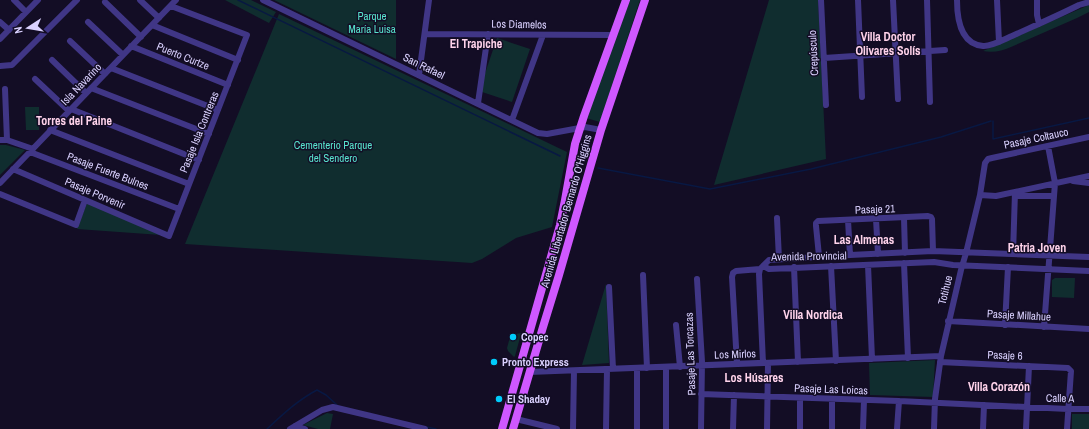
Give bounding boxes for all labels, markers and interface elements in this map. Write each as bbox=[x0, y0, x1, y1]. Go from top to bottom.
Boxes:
north arrow bbox=[8, 8, 48, 48]
park label: Parque María Luisa bbox=[348, 9, 396, 36]
street label: Los Diamelos bbox=[491, 17, 547, 31]
text: N bbox=[11, 25, 26, 35]
district label: Villa Doctor Olivares Solís bbox=[855, 29, 921, 59]
street label: Crepúsculo bbox=[805, 30, 821, 76]
district label: El Trapiche bbox=[450, 36, 503, 52]
street label: Puerto Curtze bbox=[155, 39, 211, 73]
street label: San Rafael bbox=[401, 50, 447, 82]
street label: Isla Navarino bbox=[58, 60, 104, 108]
street label: Pasaje Isla Contreras bbox=[176, 89, 222, 175]
district label: Torres del Paine bbox=[36, 113, 112, 129]
street label: Pasaje Coltauco bbox=[1002, 124, 1070, 152]
street label: Avenida Libertador Bernardo O'Higgins bbox=[537, 132, 595, 290]
park label: Cementerio Parque del Sendero bbox=[294, 138, 372, 165]
street label: Pasaje Fuerte Bulnes bbox=[65, 149, 151, 193]
street label: Pasaje Porvenir bbox=[63, 174, 127, 212]
street label: Pasaje 21 bbox=[855, 201, 895, 217]
district label: Las Almenas bbox=[834, 232, 895, 248]
district label: Patria Joven bbox=[1008, 240, 1066, 256]
street label: Avenida Provincial bbox=[770, 248, 847, 264]
street label: Totihue bbox=[935, 274, 955, 306]
street label: Pasaje Millahue bbox=[987, 306, 1051, 324]
district label: Villa Nordica bbox=[783, 307, 843, 323]
street label: Pasaje Las Torcazas bbox=[682, 312, 698, 396]
place label: Copec bbox=[521, 330, 549, 344]
marker: Copec bbox=[508, 332, 518, 342]
street label: Los Mirlos bbox=[714, 346, 757, 362]
street label: Pasaje 6 bbox=[987, 347, 1023, 363]
place label: Pronto Express bbox=[502, 355, 569, 369]
marker: Pronto Express bbox=[489, 357, 499, 367]
district label: Los Húsares bbox=[724, 370, 784, 386]
district label: Villa Corazón bbox=[968, 379, 1030, 395]
street label: Pasaje Las Loicas bbox=[794, 381, 869, 397]
street label: Calle A bbox=[1046, 391, 1075, 405]
place label: El Shaday bbox=[507, 392, 550, 406]
marker: El Shaday bbox=[494, 394, 504, 404]

